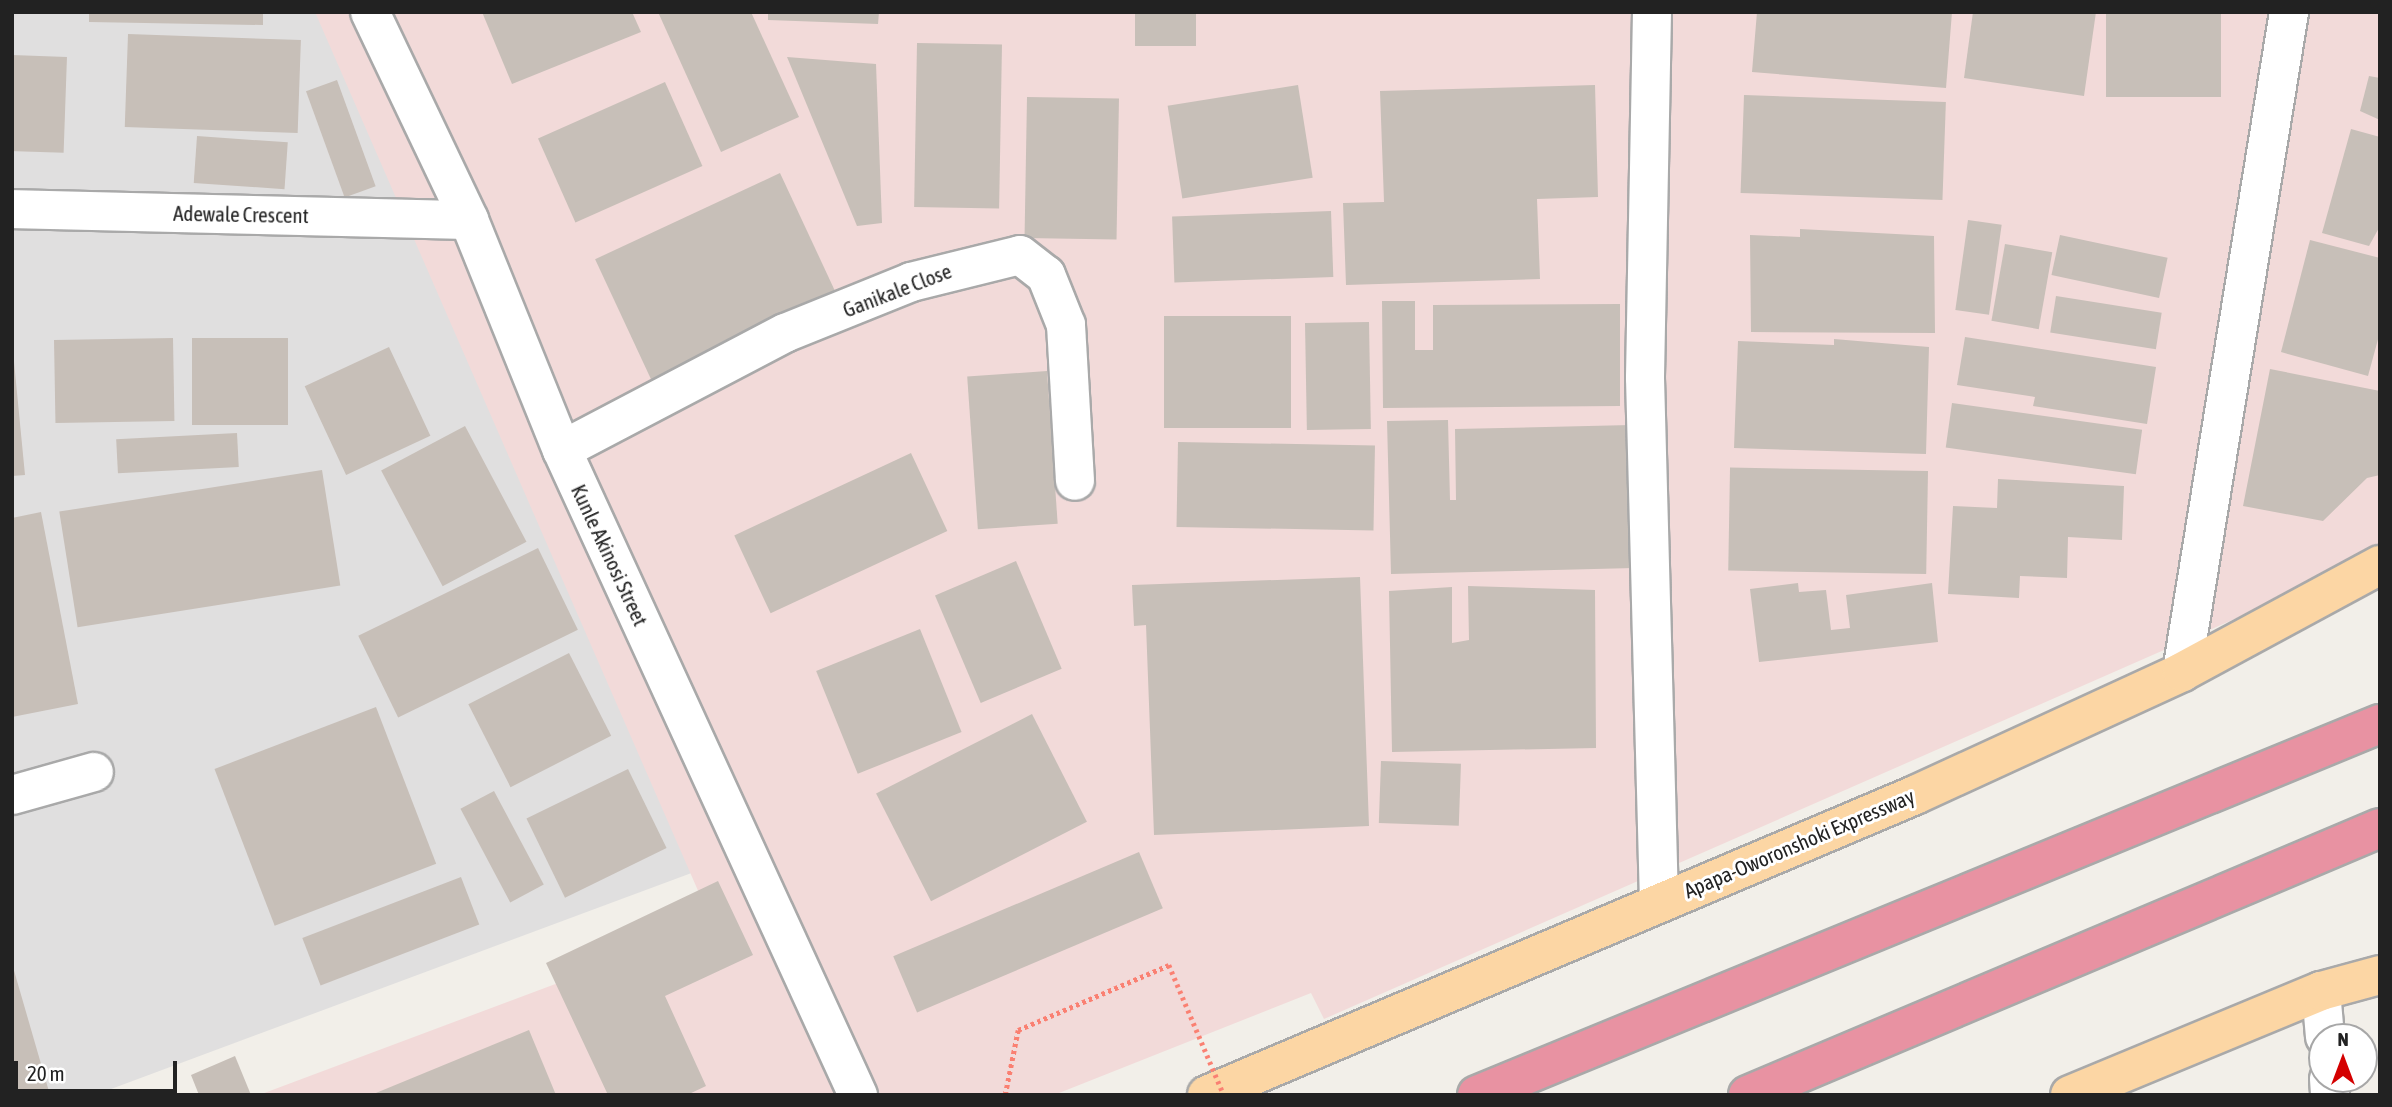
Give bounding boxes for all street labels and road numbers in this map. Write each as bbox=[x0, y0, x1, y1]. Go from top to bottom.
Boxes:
street label: Adewale Crescent bbox=[173, 200, 309, 228]
street label: Ganikale Close bbox=[839, 258, 955, 322]
street label: Kunle Akinosi Street bbox=[566, 480, 654, 630]
street label: Apapa-Oworonshoki Expressway bbox=[1680, 783, 1918, 903]

